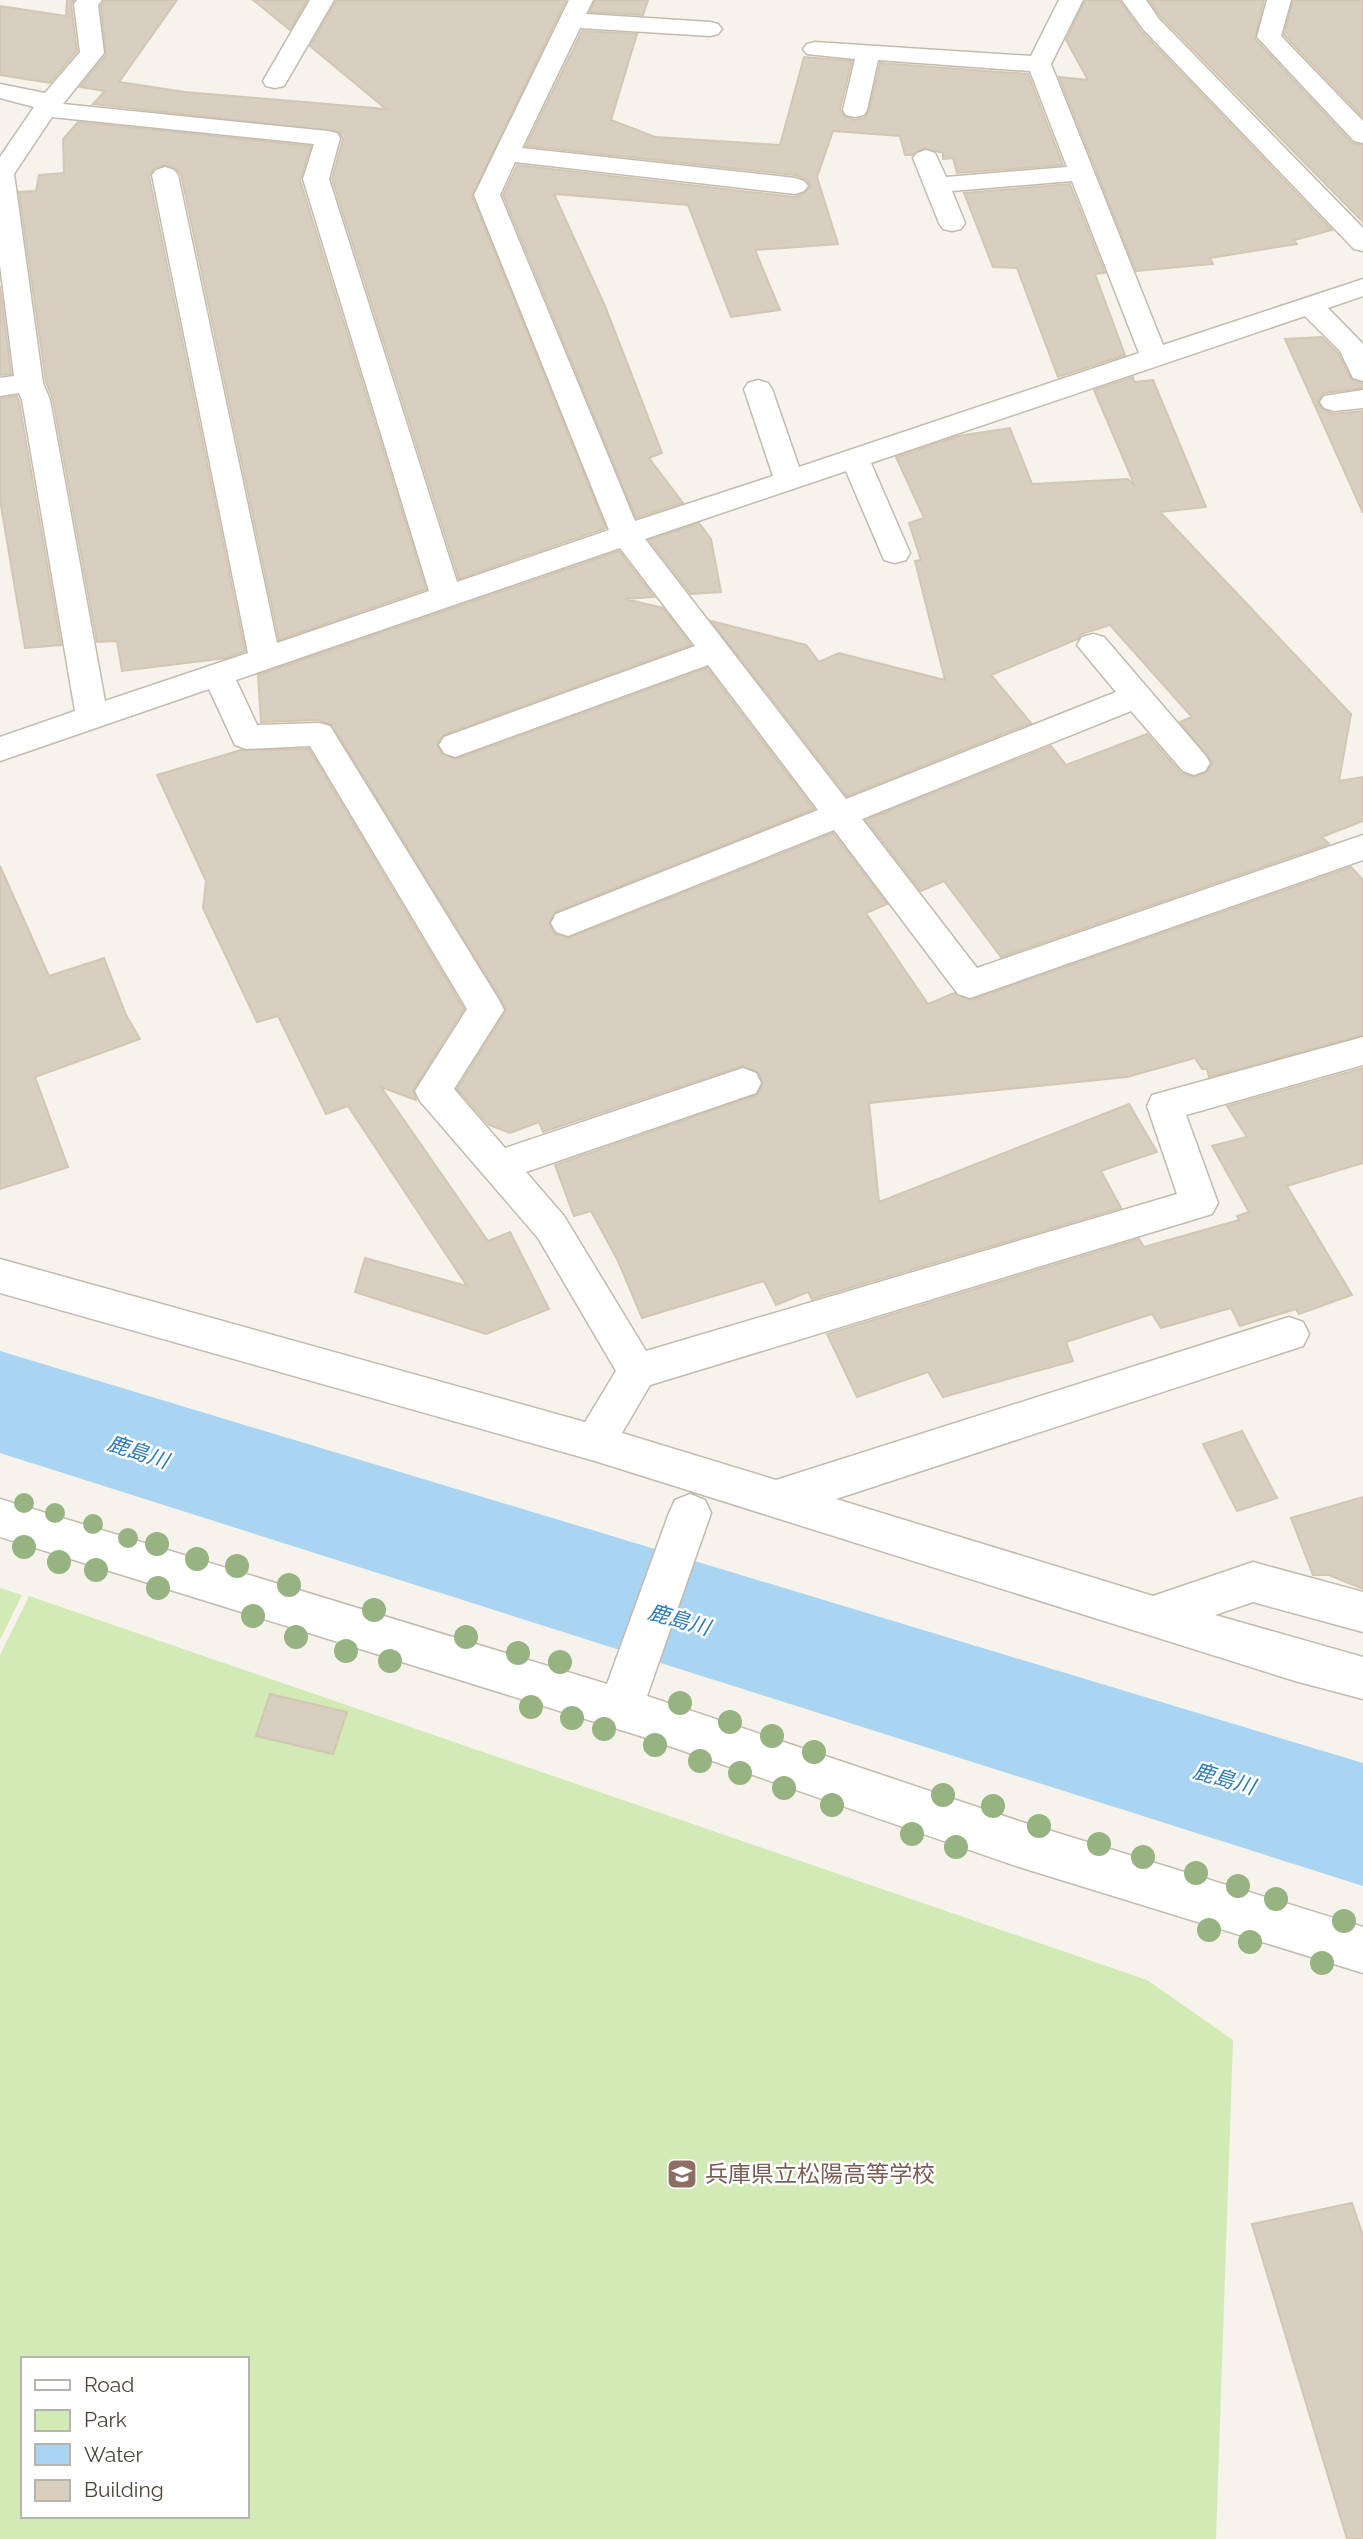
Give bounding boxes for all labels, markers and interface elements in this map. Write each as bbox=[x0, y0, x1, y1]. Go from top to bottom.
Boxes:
water label: 鹿島川 bbox=[104, 1430, 174, 1474]
water label: 鹿島川 bbox=[645, 1599, 715, 1641]
water label: 鹿島川 bbox=[1190, 1758, 1260, 1800]
school or university icon: 兵庫県立松陽高等学校 bbox=[665, 2157, 699, 2191]
place label: 兵庫県立松陽高等学校 bbox=[705, 2160, 935, 2187]
legend bbox=[21, 2357, 248, 2518]
text: Road bbox=[84, 2372, 134, 2397]
text: Park bbox=[84, 2407, 127, 2432]
text: Water bbox=[84, 2442, 143, 2467]
text: Building bbox=[84, 2477, 164, 2502]

